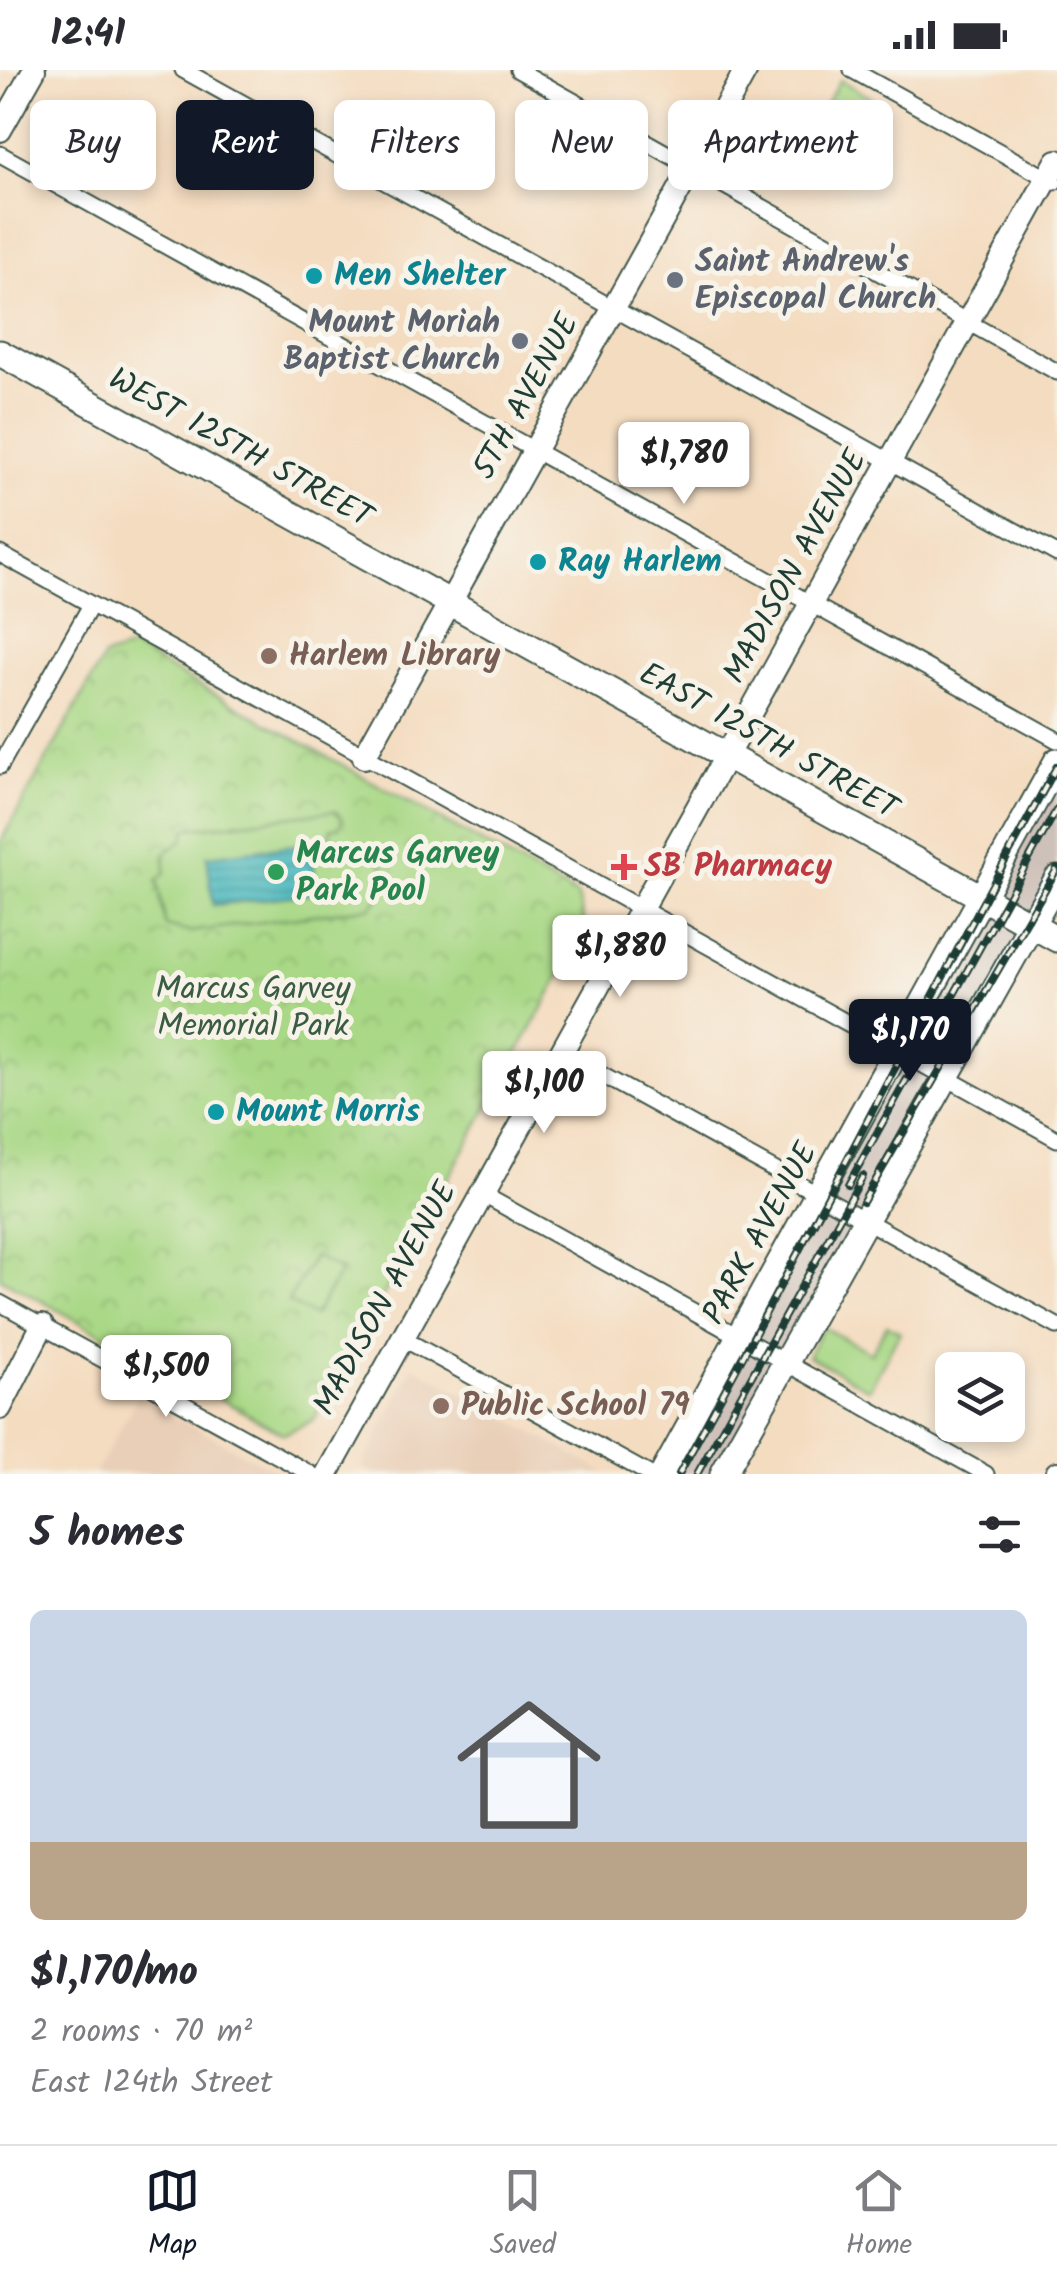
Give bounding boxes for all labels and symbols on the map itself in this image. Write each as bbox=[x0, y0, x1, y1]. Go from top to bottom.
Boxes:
place label: Saint Andrew's Episcopal Church bbox=[695, 237, 936, 325]
place label: Men Shelter bbox=[334, 251, 507, 302]
marker: Men Shelter bbox=[303, 265, 325, 287]
marker: Saint Andrew's Episcopal Church bbox=[664, 269, 686, 291]
place label: Mount Moriah Baptist Church bbox=[283, 298, 500, 386]
street label: 5TH AVENUE bbox=[460, 303, 594, 490]
marker: Mount Moriah Baptist Church bbox=[509, 330, 531, 352]
street label: WEST 125TH STREET bbox=[99, 355, 384, 544]
pin: $1,780 bbox=[603, 422, 765, 507]
street label: MADISON AVENUE bbox=[710, 439, 882, 694]
place label: Ray Harlem bbox=[558, 537, 722, 588]
marker: Ray Harlem bbox=[527, 551, 549, 573]
place label: Harlem Library bbox=[289, 631, 501, 682]
marker: Harlem Library bbox=[258, 645, 280, 667]
street label: EAST 125TH STREET bbox=[629, 649, 910, 836]
place label: Marcus Garvey Park Pool bbox=[296, 829, 500, 917]
place label: SB Pharmacy bbox=[644, 842, 833, 893]
marker: SB Pharmacy bbox=[613, 856, 635, 878]
marker: Marcus Garvey Park Pool bbox=[265, 861, 287, 883]
pin: $1,880 bbox=[539, 915, 701, 1000]
park label: Marcus Garvey Memorial Park bbox=[155, 964, 351, 1052]
pin: $1,170 bbox=[829, 999, 991, 1084]
pin: $1,100 bbox=[463, 1051, 625, 1136]
place label: Mount Morris bbox=[236, 1087, 420, 1138]
marker: Mount Morris bbox=[205, 1101, 227, 1123]
street label: PARK AVENUE bbox=[690, 1132, 833, 1335]
street label: MADISON AVENUE bbox=[300, 1171, 472, 1426]
pin: $1,500 bbox=[85, 1335, 247, 1420]
place label: Public School 79 bbox=[461, 1381, 690, 1432]
marker: Public School 79 bbox=[430, 1395, 452, 1417]

